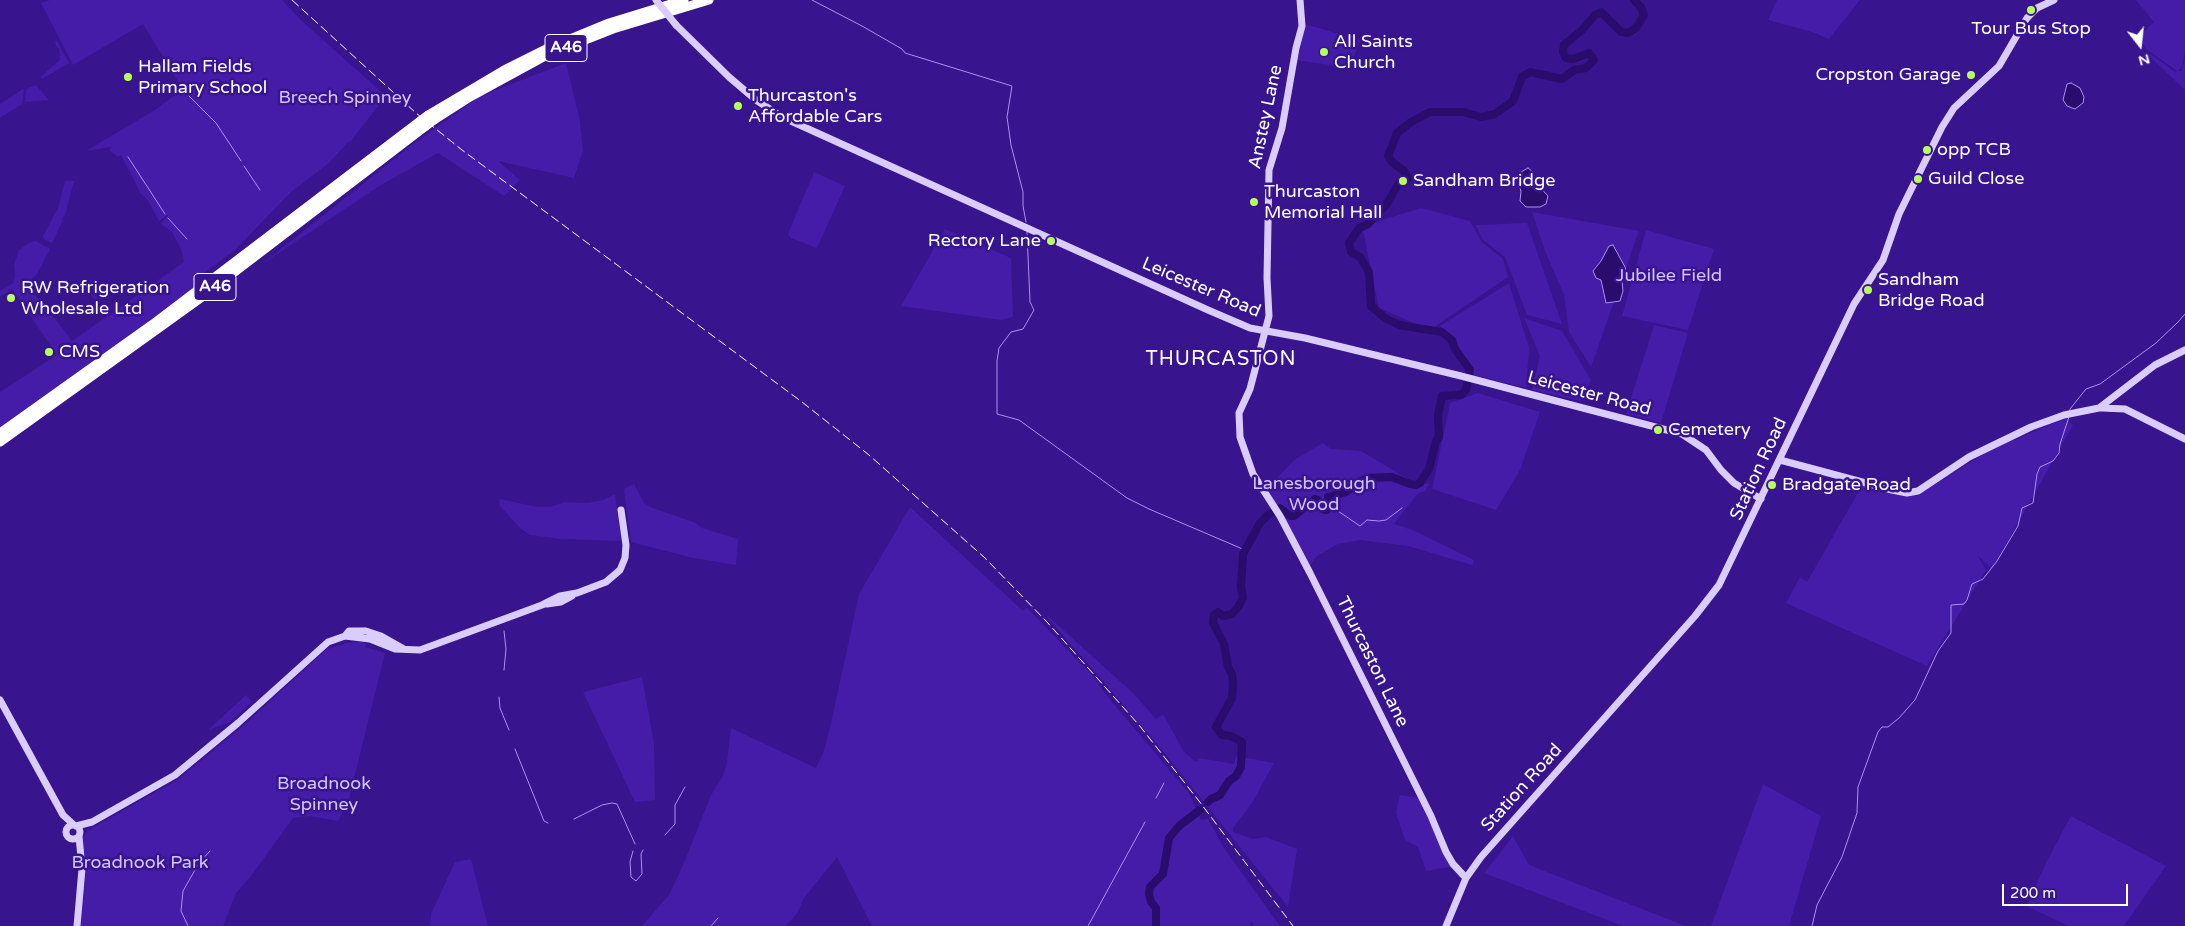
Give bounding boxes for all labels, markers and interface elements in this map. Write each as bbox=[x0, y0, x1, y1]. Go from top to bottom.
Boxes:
marker: Tour Bus Stop bbox=[2025, 4, 2037, 16]
place label: Tour Bus Stop bbox=[1971, 18, 2091, 40]
north arrow bbox=[2115, 20, 2165, 70]
place label: All Saints Church bbox=[1334, 31, 1413, 74]
road number: A46 bbox=[545, 34, 587, 62]
marker: All Saints Church bbox=[1318, 46, 1330, 58]
text: N bbox=[2137, 50, 2152, 70]
place label: Hallam Fields Primary School bbox=[138, 56, 267, 98]
street label: Anstey Lane bbox=[1244, 63, 1288, 171]
place label: Cropston Garage bbox=[1815, 64, 1961, 86]
marker: Cropston Garage bbox=[1965, 69, 1977, 81]
marker: Hallam Fields Primary School bbox=[122, 71, 134, 83]
place label: Thurcaston's Affordable Cars bbox=[748, 85, 882, 128]
park label: Breech Spinney bbox=[278, 87, 412, 109]
marker: Thurcaston's Affordable Cars bbox=[732, 100, 744, 112]
place label: opp TCB bbox=[1937, 139, 2011, 161]
marker: opp TCB bbox=[1921, 144, 1933, 156]
place label: Guild Close bbox=[1928, 168, 2024, 190]
place label: Sandham Bridge bbox=[1413, 170, 1555, 192]
marker: Guild Close bbox=[1912, 173, 1924, 185]
marker: Sandham Bridge bbox=[1397, 175, 1409, 187]
place label: Thurcaston Memorial Hall bbox=[1264, 181, 1382, 223]
marker: Thurcaston Memorial Hall bbox=[1248, 196, 1260, 208]
place label: Rectory Lane bbox=[928, 230, 1041, 252]
marker: Rectory Lane bbox=[1045, 235, 1057, 247]
street label: Leicester Road bbox=[1138, 253, 1264, 323]
park label: Jubilee Field bbox=[1616, 265, 1722, 287]
place label: Sandham Bridge Road bbox=[1878, 269, 1985, 312]
road number: A46 bbox=[194, 274, 236, 300]
place label: RW Refrigeration Wholesale Ltd bbox=[21, 277, 170, 320]
marker: Sandham Bridge Road bbox=[1862, 284, 1874, 296]
marker: RW Refrigeration Wholesale Ltd bbox=[5, 292, 17, 304]
place label: CMS bbox=[59, 341, 100, 363]
marker: CMS bbox=[43, 346, 55, 358]
district label: THURCASTON bbox=[1144, 348, 1298, 372]
street label: Leicester Road bbox=[1525, 367, 1653, 421]
street label: Station Road bbox=[1726, 414, 1792, 524]
place label: Cemetery bbox=[1668, 419, 1751, 441]
marker: Cemetery bbox=[1652, 424, 1664, 436]
park label: Lanesborough Wood bbox=[1252, 473, 1376, 516]
place label: Bradgate Road bbox=[1782, 474, 1911, 496]
marker: Bradgate Road bbox=[1766, 479, 1778, 491]
street label: Thurcaston Lane bbox=[1331, 593, 1413, 731]
street label: Station Road bbox=[1477, 740, 1567, 836]
park label: Broadnook Spinney bbox=[277, 773, 371, 816]
park label: Broadnook Park bbox=[71, 852, 209, 874]
scale bar bbox=[2005, 874, 2131, 906]
text: 200 m bbox=[2010, 884, 2056, 902]

